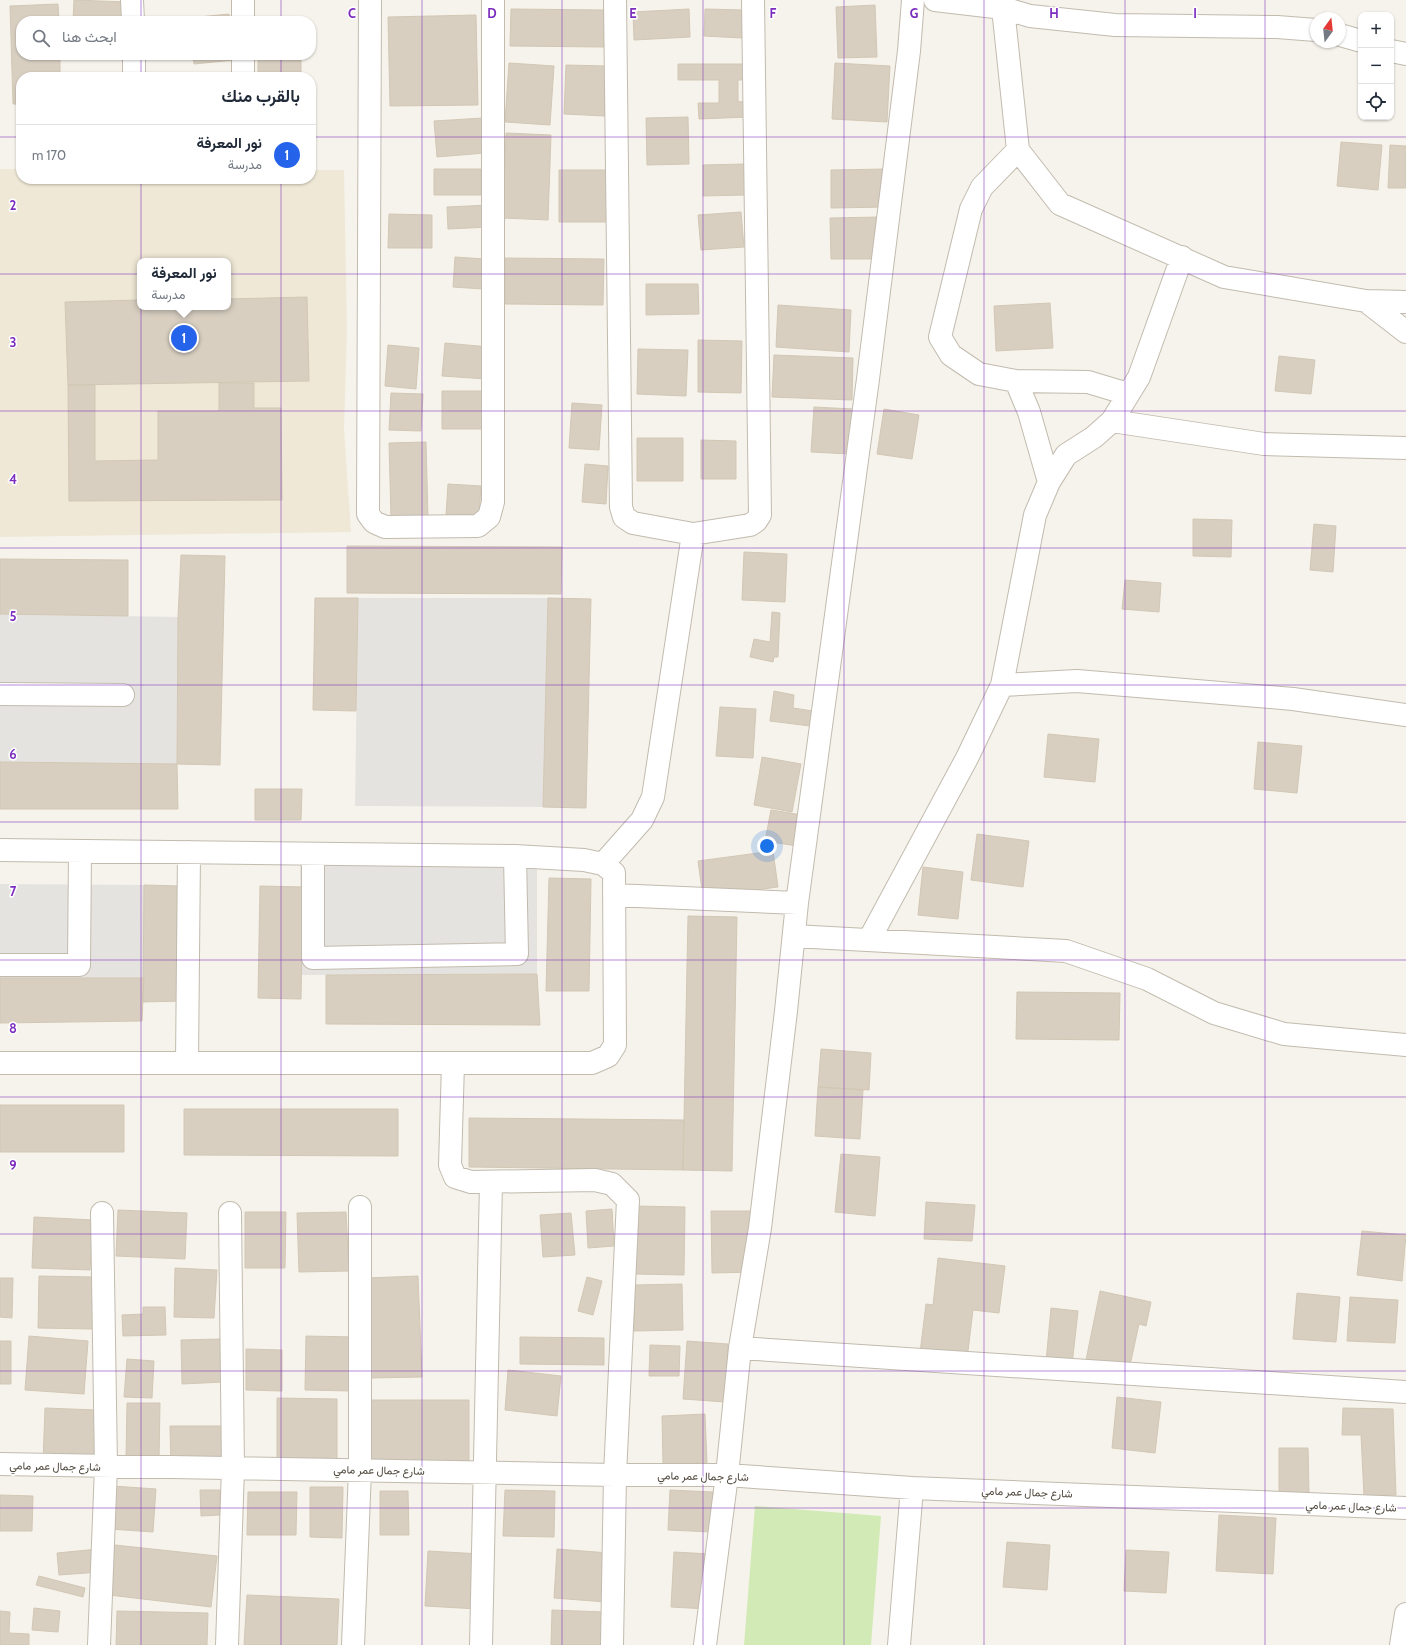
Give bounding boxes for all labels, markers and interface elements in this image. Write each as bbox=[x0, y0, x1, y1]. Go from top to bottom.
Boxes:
text: C bbox=[348, 5, 356, 21]
text: D bbox=[487, 5, 497, 21]
text: E bbox=[629, 5, 637, 21]
text: F bbox=[770, 5, 777, 21]
text: G bbox=[910, 5, 919, 21]
text: H bbox=[1049, 5, 1059, 21]
text: I bbox=[1193, 5, 1197, 21]
north arrow bbox=[1310, 12, 1346, 48]
map controls bbox=[1358, 12, 1394, 120]
button: + bbox=[1358, 12, 1394, 48]
search box bbox=[16, 16, 316, 60]
icon: search bbox=[30, 27, 52, 49]
text: ابحث هنا bbox=[62, 28, 117, 46]
button: − bbox=[1358, 48, 1394, 84]
button: locate bbox=[1358, 84, 1394, 120]
text: بالقرب منك bbox=[222, 86, 300, 106]
text: نور المعرفة bbox=[197, 134, 262, 152]
text: 170 m bbox=[32, 147, 66, 163]
text: 1 bbox=[285, 147, 289, 163]
text: مدرسة bbox=[228, 156, 262, 172]
text: 2 bbox=[10, 197, 17, 213]
popup bbox=[137, 258, 231, 310]
text: نور المعرفة bbox=[151, 264, 217, 282]
text: مدرسة bbox=[151, 286, 186, 302]
pin: 1 bbox=[171, 323, 197, 353]
text: 3 bbox=[9, 334, 17, 350]
text: 4 bbox=[9, 471, 17, 487]
text: 5 bbox=[10, 608, 17, 624]
text: 6 bbox=[9, 746, 17, 762]
your location bbox=[757, 836, 777, 856]
text: 7 bbox=[10, 883, 17, 899]
text: 8 bbox=[9, 1020, 17, 1036]
text: 9 bbox=[9, 1157, 17, 1173]
street label: شارع جمال عمر مامي bbox=[9, 1458, 101, 1477]
street label: شارع جمال عمر مامي bbox=[333, 1462, 425, 1481]
street label: شارع جمال عمر مامي bbox=[657, 1468, 749, 1487]
street label: شارع جمال عمر مامي bbox=[981, 1483, 1073, 1504]
street label: شارع جمال عمر مامي bbox=[1305, 1497, 1397, 1518]

